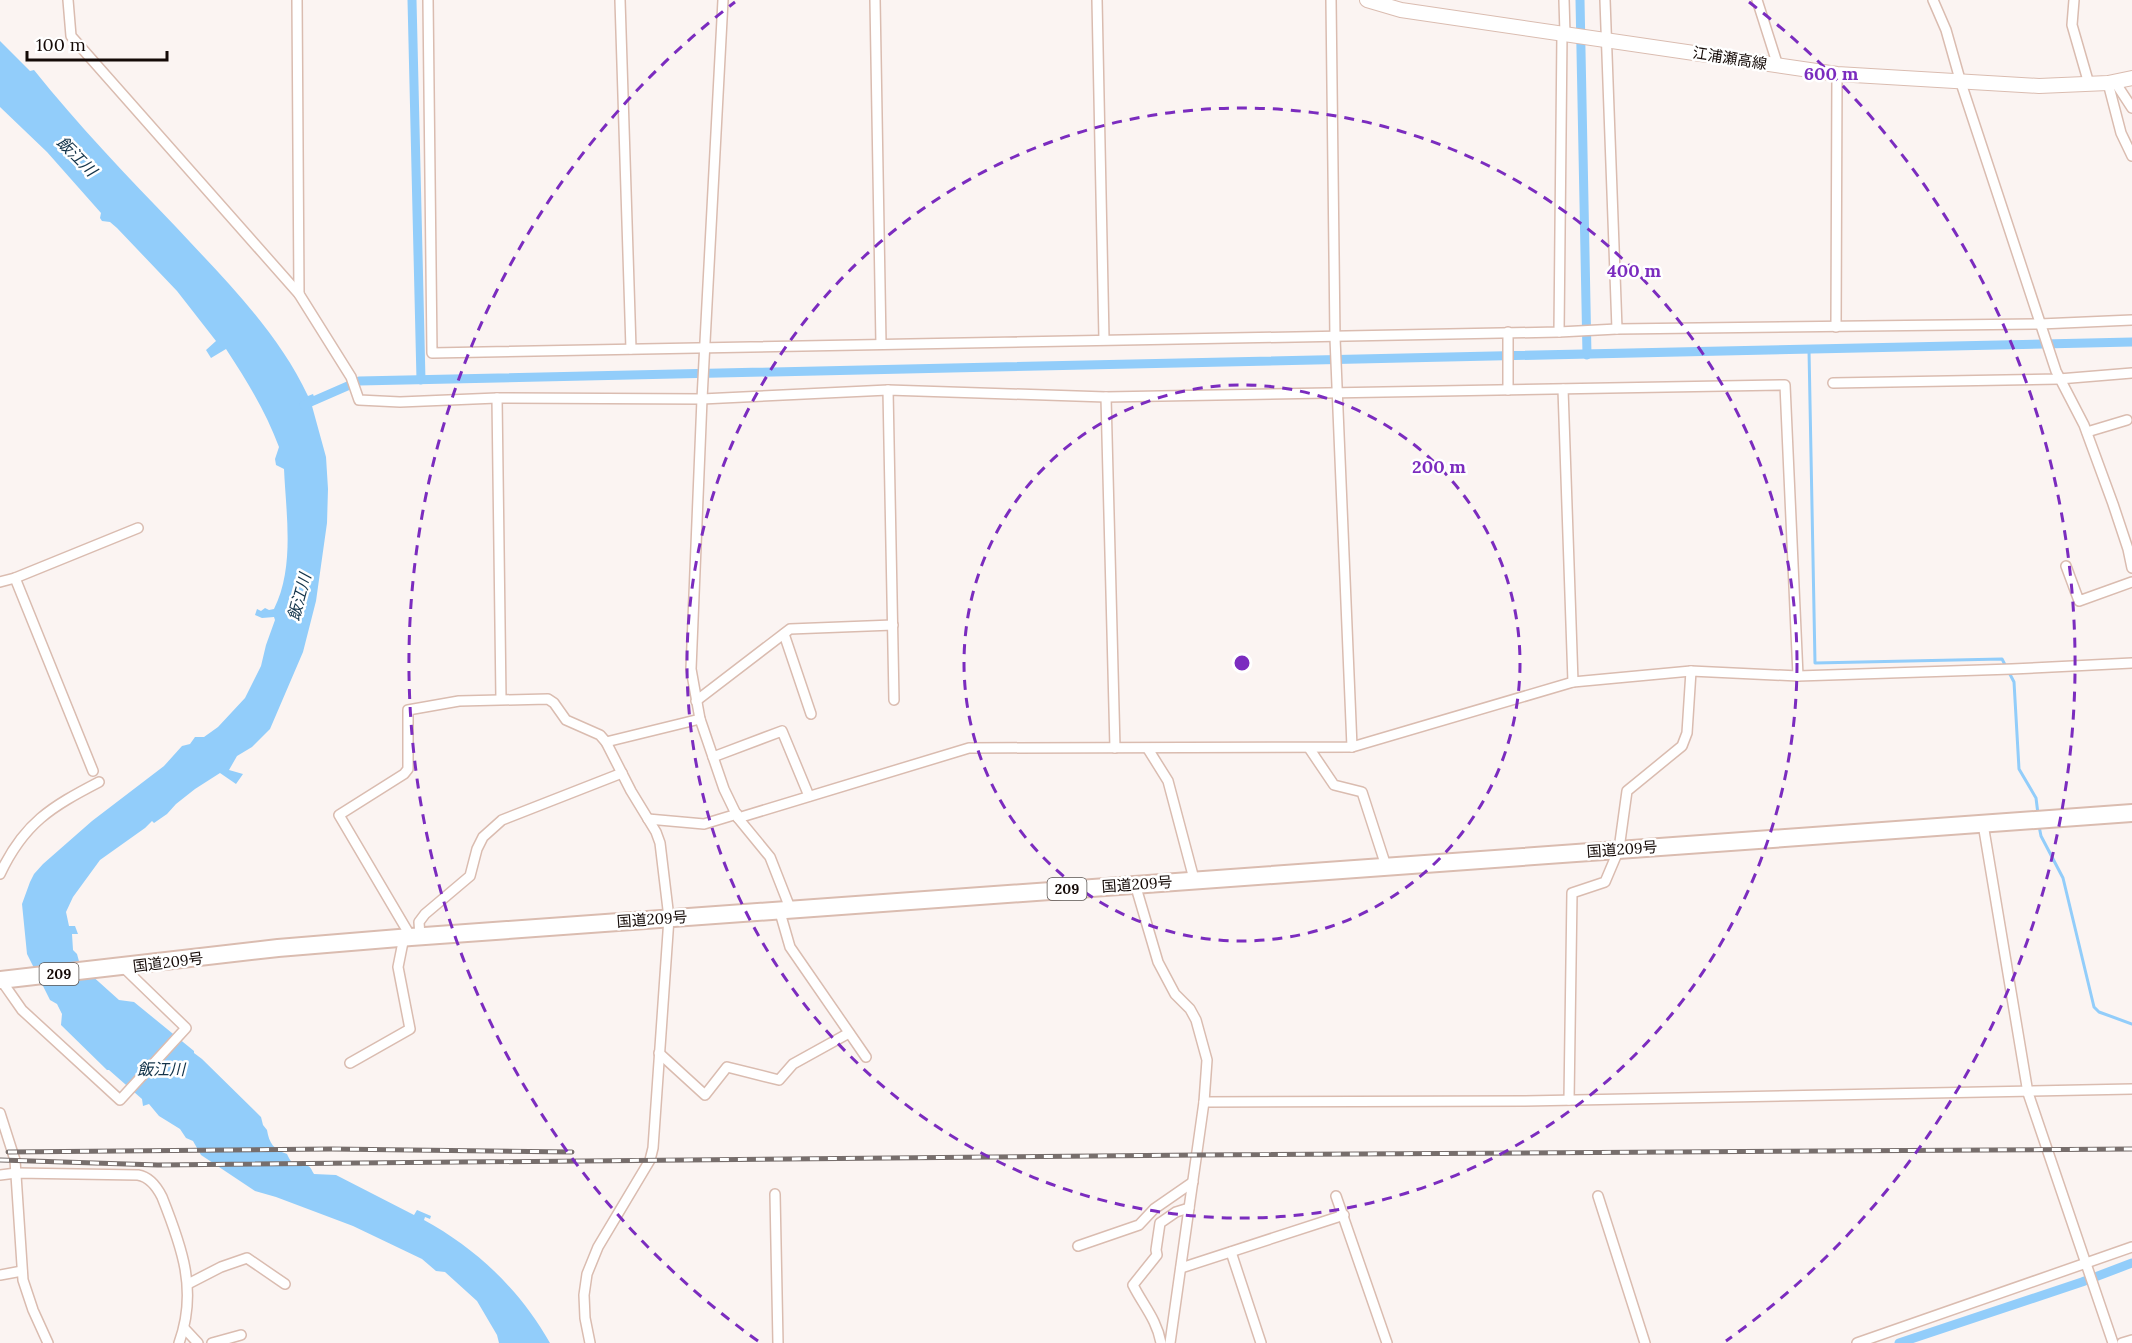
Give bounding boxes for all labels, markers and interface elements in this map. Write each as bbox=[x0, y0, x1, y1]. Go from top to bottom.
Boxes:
scale bar bbox=[27, 24, 166, 62]
text: 100 m bbox=[36, 33, 86, 56]
street label: 江浦瀬高線 bbox=[1691, 43, 1769, 73]
text: 600 m bbox=[1804, 62, 1859, 85]
water label: 飯江川 bbox=[53, 132, 102, 181]
text: 400 m bbox=[1607, 259, 1661, 282]
text: 200 m bbox=[1412, 455, 1466, 478]
water label: 飯江川 bbox=[283, 569, 315, 623]
centre of rings bbox=[1232, 653, 1252, 673]
street label: 国道209号 bbox=[1586, 837, 1658, 861]
street label: 国道209号 bbox=[1101, 872, 1173, 896]
road number: 209 bbox=[1048, 878, 1086, 900]
street label: 国道209号 bbox=[616, 907, 688, 931]
street label: 国道209号 bbox=[132, 948, 204, 976]
road number: 209 bbox=[40, 963, 78, 985]
water label: 飯江川 bbox=[137, 1059, 187, 1079]

